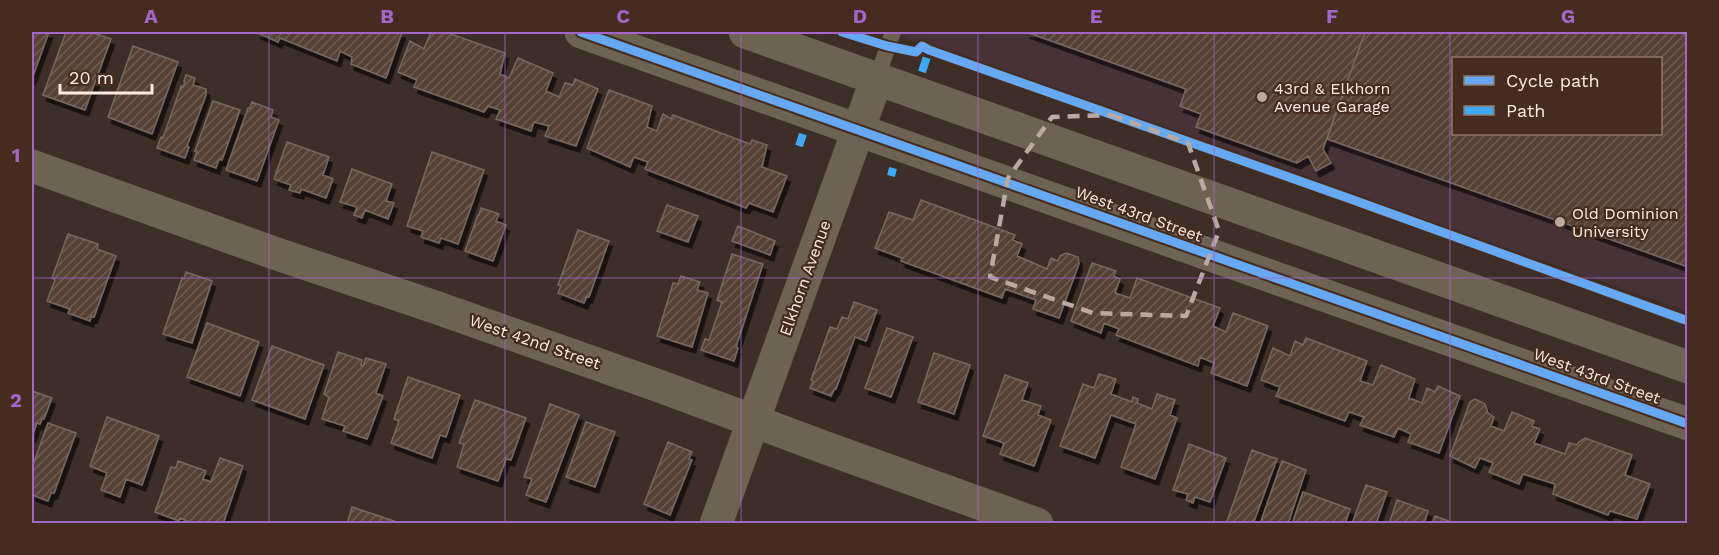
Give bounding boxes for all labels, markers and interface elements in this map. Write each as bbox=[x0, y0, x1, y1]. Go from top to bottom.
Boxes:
text: A bbox=[144, 4, 158, 28]
text: B bbox=[380, 4, 394, 28]
text: C bbox=[616, 4, 630, 28]
text: D bbox=[853, 4, 867, 28]
text: E bbox=[1090, 4, 1102, 28]
text: F bbox=[1326, 4, 1338, 28]
text: G bbox=[1561, 4, 1575, 28]
scale bar bbox=[60, 57, 152, 95]
legend bbox=[1452, 57, 1662, 135]
text: 20 m bbox=[69, 67, 114, 88]
text: Cycle path bbox=[1506, 70, 1600, 91]
place label: 43rd & Elkhorn Avenue Garage bbox=[1274, 79, 1390, 116]
marker: 43rd & Elkhorn Avenue Garage bbox=[1255, 90, 1269, 104]
text: Path bbox=[1506, 100, 1546, 121]
text: 1 bbox=[12, 143, 20, 167]
street label: West 43rd Street bbox=[1073, 182, 1205, 246]
place label: Old Dominion University bbox=[1572, 204, 1679, 241]
marker: Old Dominion University bbox=[1553, 215, 1567, 229]
street label: Elkhorn Avenue bbox=[775, 218, 835, 338]
street label: West 42nd Street bbox=[467, 311, 603, 373]
street label: West 43rd Street bbox=[1531, 344, 1663, 408]
text: 2 bbox=[10, 388, 22, 412]

